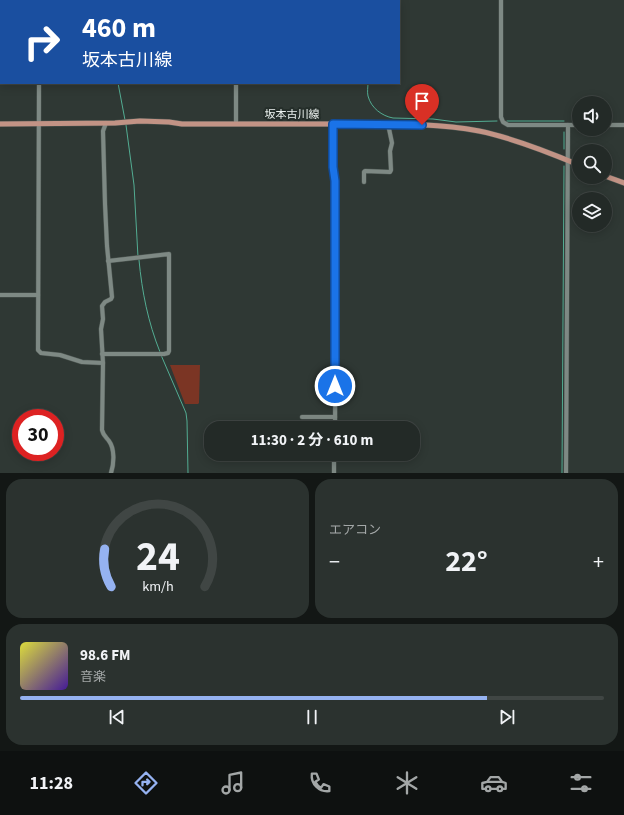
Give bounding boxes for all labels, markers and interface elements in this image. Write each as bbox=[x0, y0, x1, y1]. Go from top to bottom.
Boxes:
text: 460 m bbox=[82, 8, 156, 48]
icon: right bbox=[16, 16, 68, 68]
text: 坂本古川線 bbox=[82, 48, 172, 73]
pin bbox=[405, 84, 439, 125]
icon: arrive bbox=[411, 90, 433, 112]
map controls bbox=[572, 96, 612, 232]
button: sound bbox=[572, 96, 612, 136]
street label: 坂本古川線 bbox=[265, 107, 320, 122]
button: search bbox=[572, 144, 612, 184]
button: layers bbox=[572, 192, 612, 232]
position arrow bbox=[314, 365, 356, 407]
speed limit sign: 30 bbox=[12, 409, 64, 461]
text: 11:30 · 2 分 · 610 m bbox=[251, 430, 373, 451]
text: エアコン bbox=[329, 521, 381, 539]
text: 24 bbox=[136, 526, 179, 586]
text: 22° bbox=[445, 540, 488, 583]
text: − bbox=[329, 546, 340, 578]
text: + bbox=[593, 546, 604, 578]
text: km/h bbox=[142, 575, 173, 596]
text: 98.6 FM bbox=[80, 645, 131, 666]
text: 音楽 bbox=[80, 668, 106, 686]
icon: previous bbox=[106, 706, 128, 728]
icon: pause bbox=[301, 706, 323, 728]
icon: next bbox=[496, 706, 518, 728]
icon: directions bbox=[132, 769, 160, 797]
icon: music bbox=[219, 769, 247, 797]
icon: phone bbox=[306, 769, 334, 797]
icon: climate bbox=[393, 769, 421, 797]
icon: car bbox=[480, 769, 508, 797]
icon: filters bbox=[567, 769, 595, 797]
text: 11:28 bbox=[29, 771, 73, 796]

